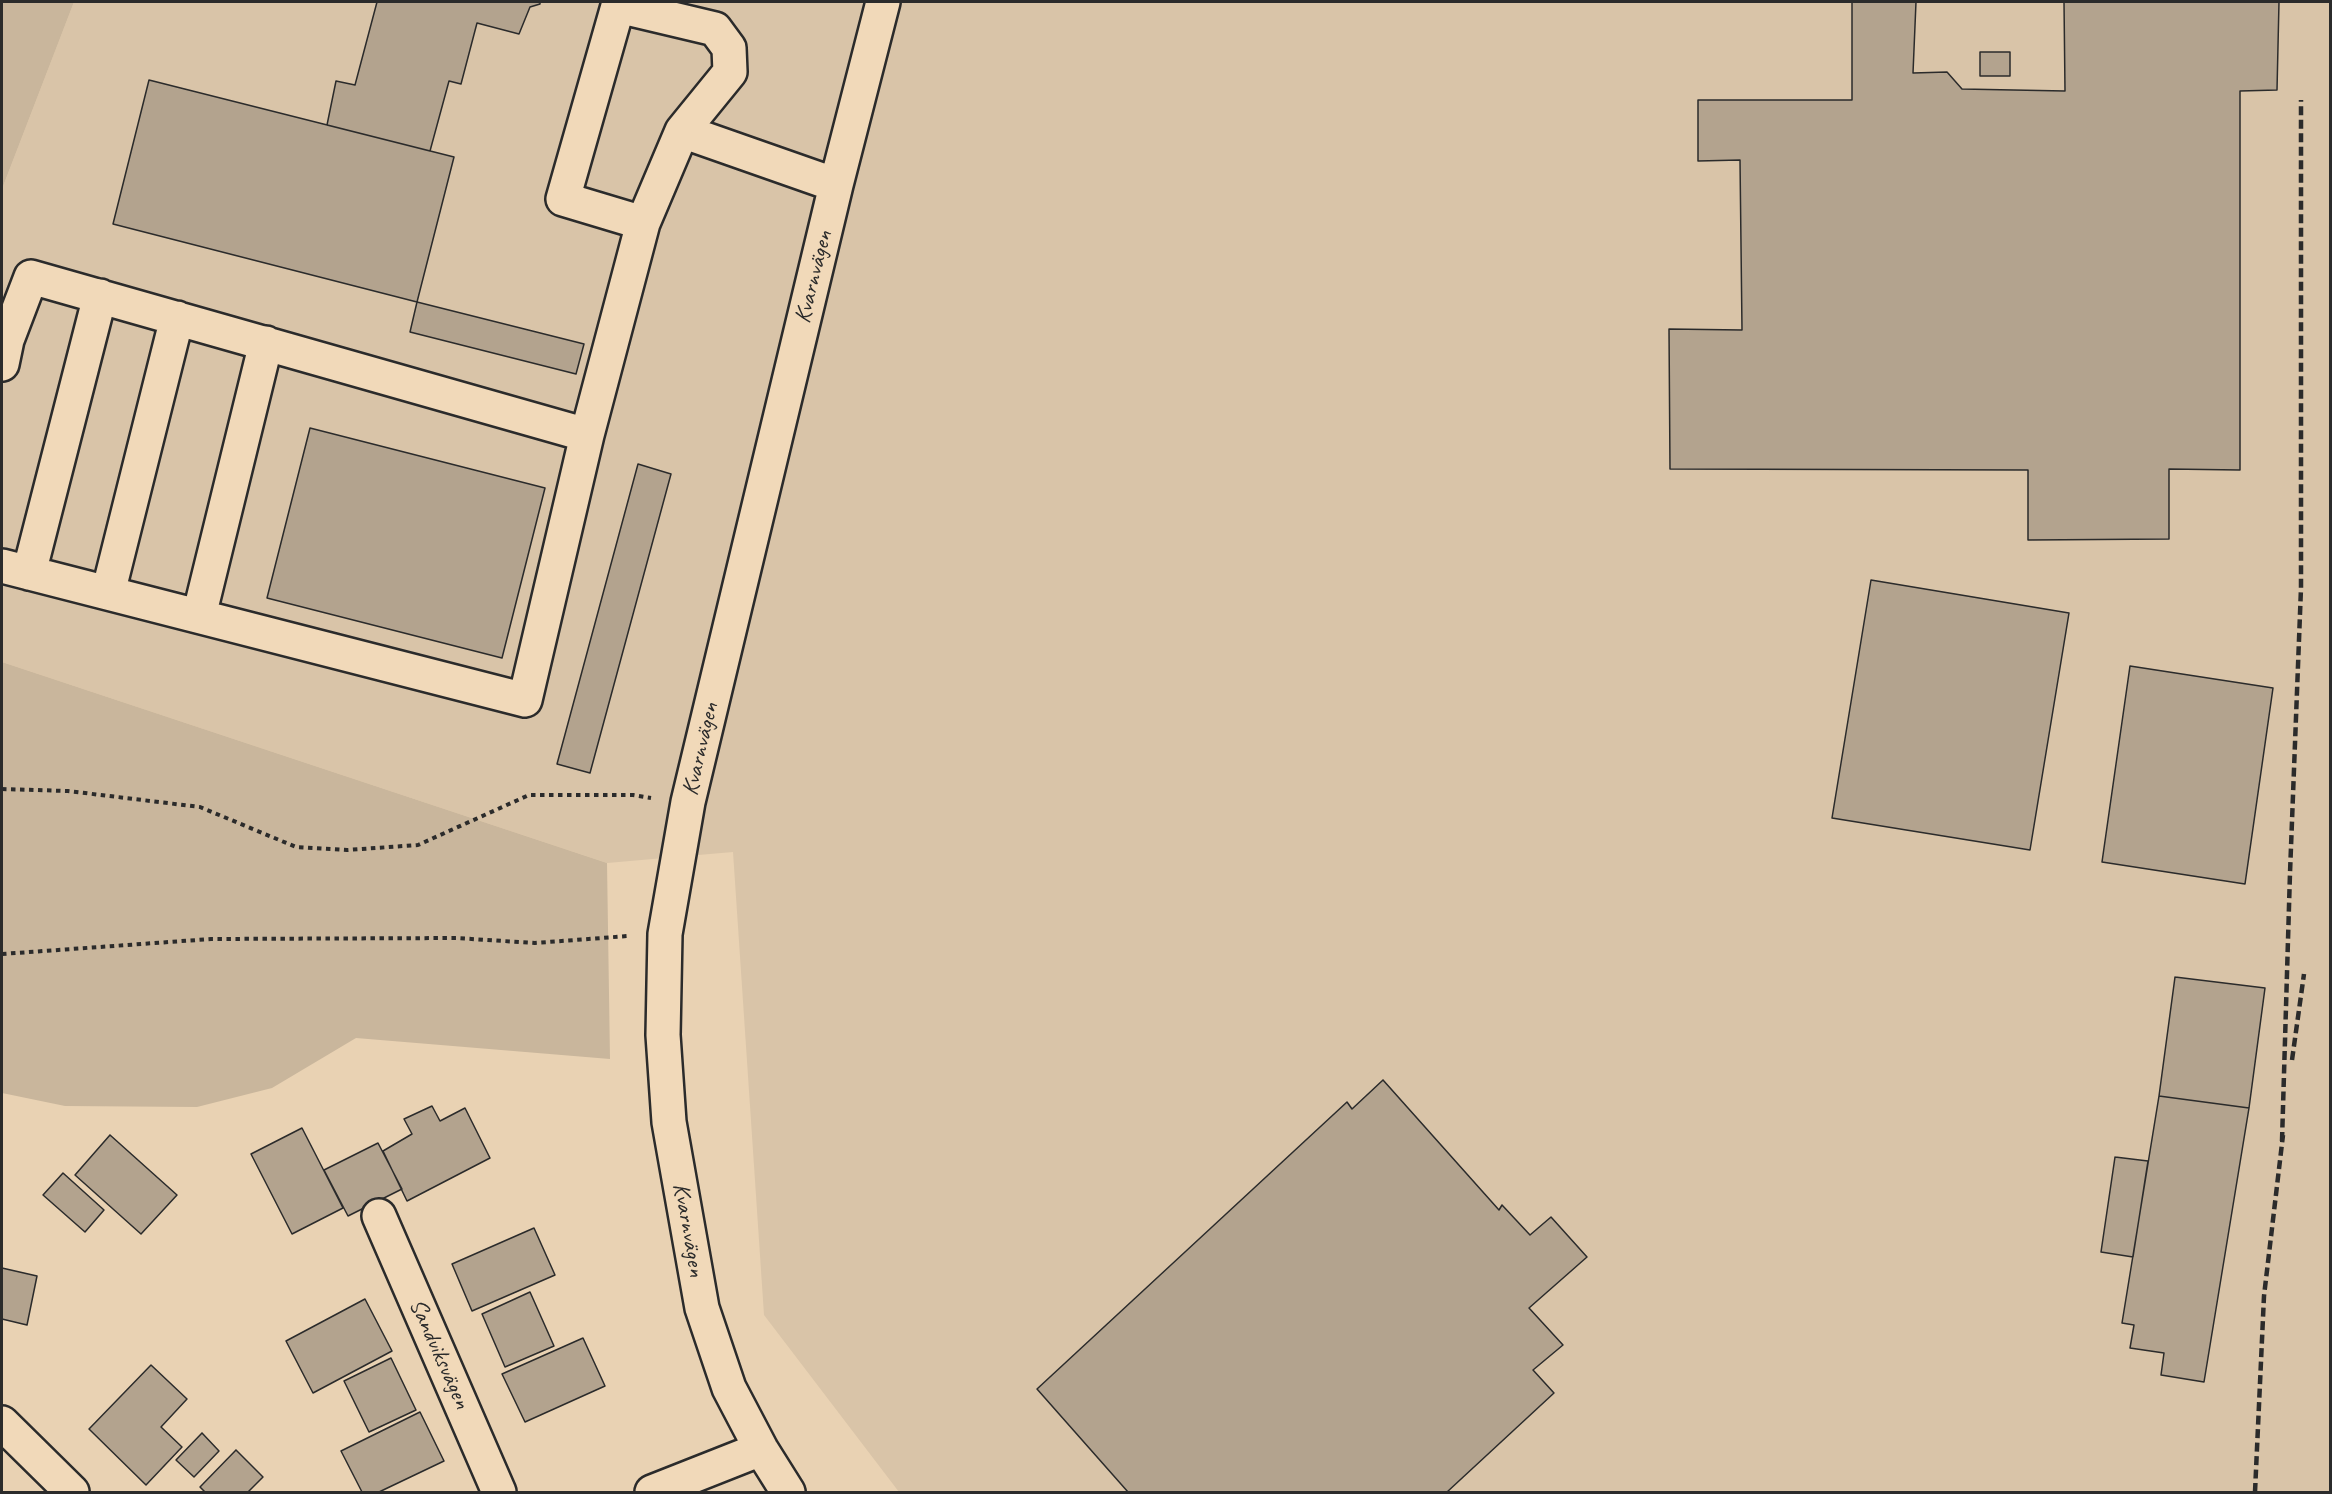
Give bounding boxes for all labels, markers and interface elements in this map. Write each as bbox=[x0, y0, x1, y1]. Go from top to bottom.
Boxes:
street label: Kvarnvägen bbox=[789, 228, 839, 326]
street label: Kvarnvägen bbox=[676, 700, 726, 798]
street label: Kvarnvägen bbox=[666, 1181, 710, 1279]
street label: Sandviksvägen bbox=[402, 1295, 476, 1413]

